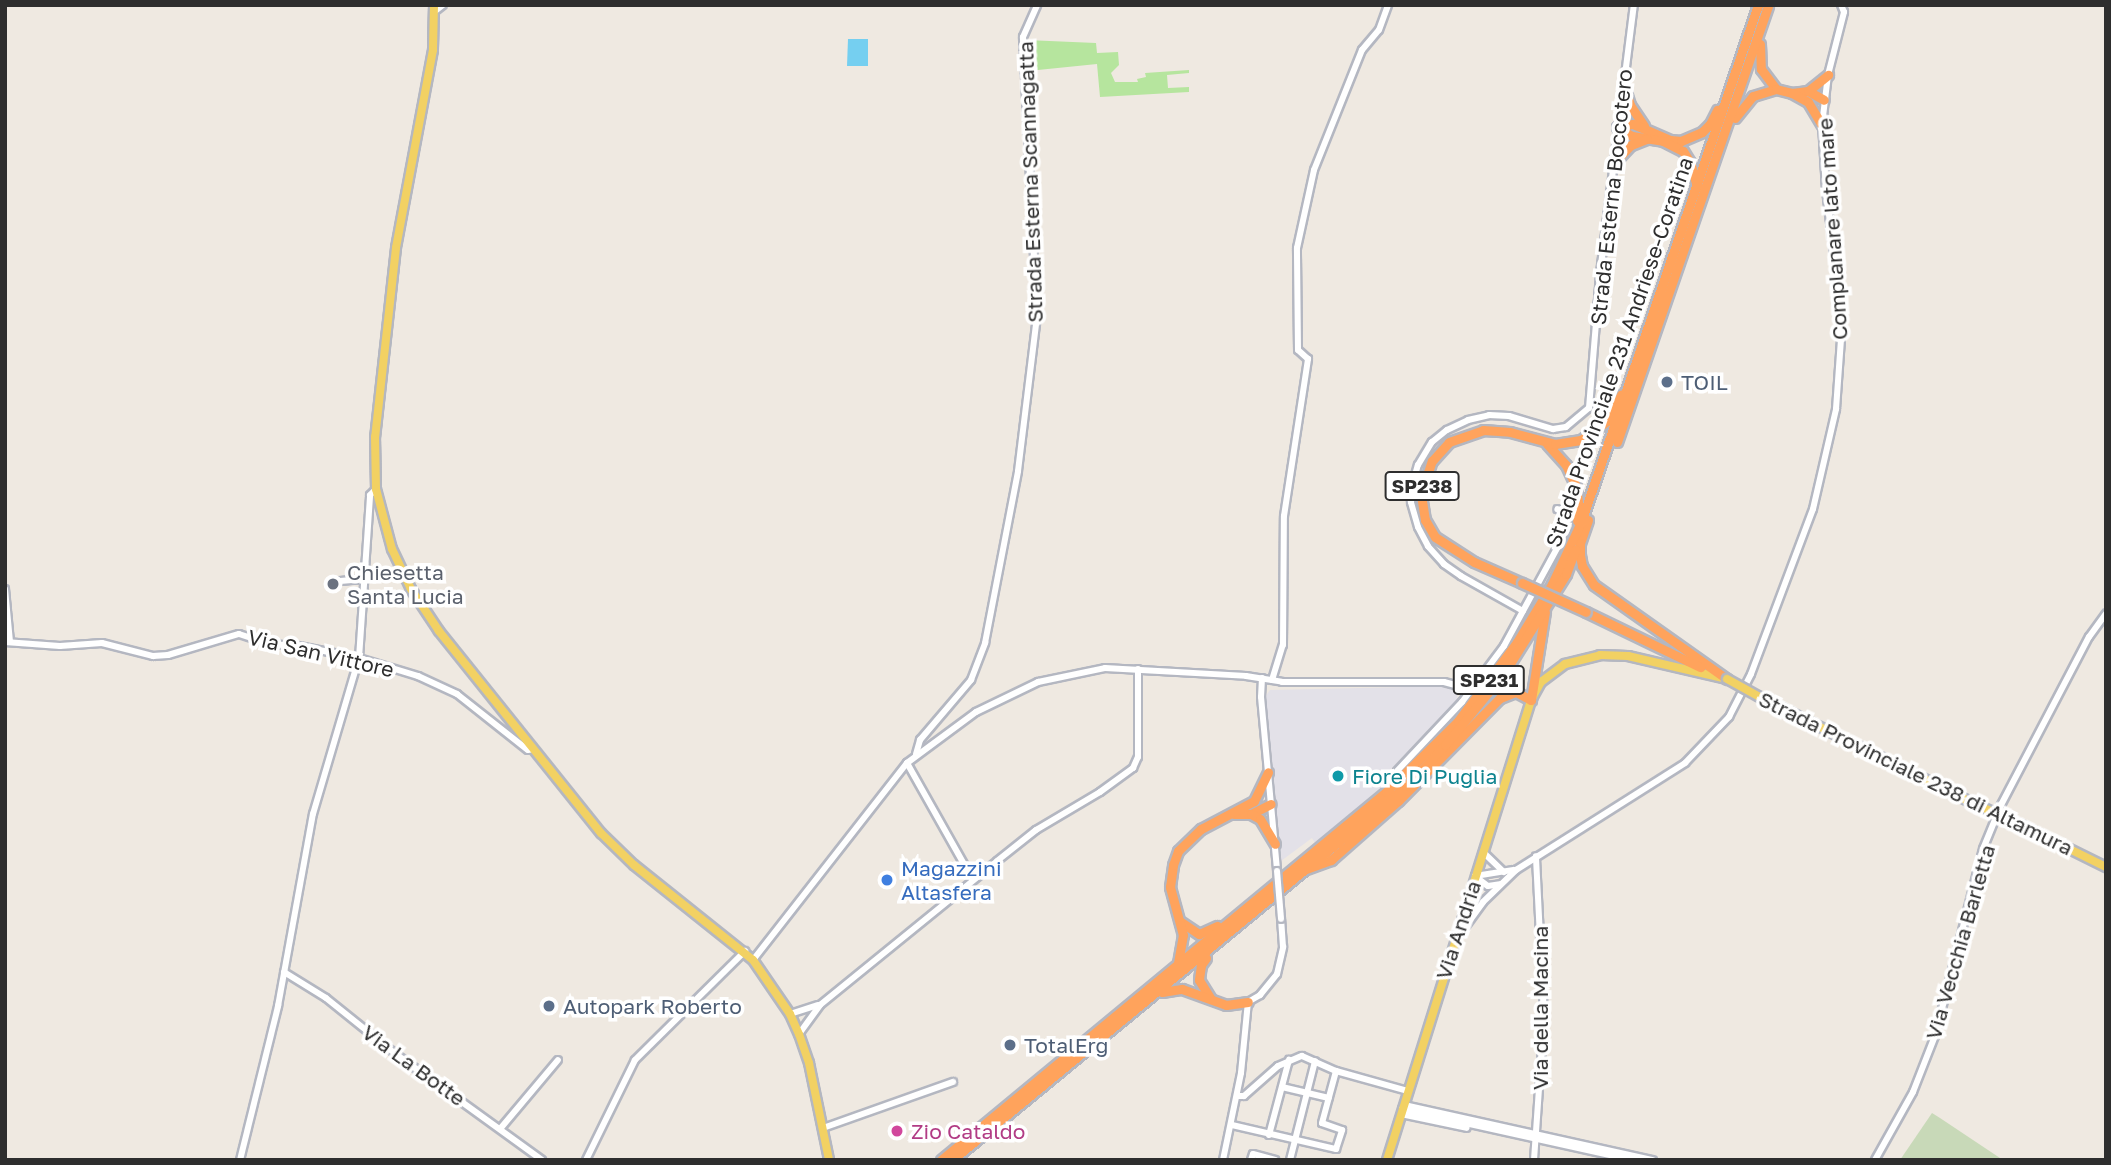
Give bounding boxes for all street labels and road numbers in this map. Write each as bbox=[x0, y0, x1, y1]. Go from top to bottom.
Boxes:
street label: Strada Esterna Scannagatta bbox=[1012, 41, 1048, 323]
street label: Strada Esterna Boccotero bbox=[1585, 68, 1637, 326]
street label: Complanare lato mare bbox=[1812, 117, 1852, 341]
street label: Strada Provinciale 231 Andriese-Coratina bbox=[1540, 154, 1698, 550]
road number: SP238 bbox=[1384, 471, 1460, 502]
street label: Via San Vittore bbox=[245, 624, 397, 682]
road number: SP231 bbox=[1452, 664, 1526, 695]
street label: Strada Provinciale 238 di Altamura bbox=[1755, 686, 2077, 860]
street label: Via Vecchia Barletta bbox=[1920, 842, 2000, 1042]
street label: Via Andria bbox=[1430, 877, 1486, 983]
street label: Via della Macina bbox=[1527, 926, 1553, 1090]
street label: Via La Botte bbox=[357, 1019, 471, 1111]

